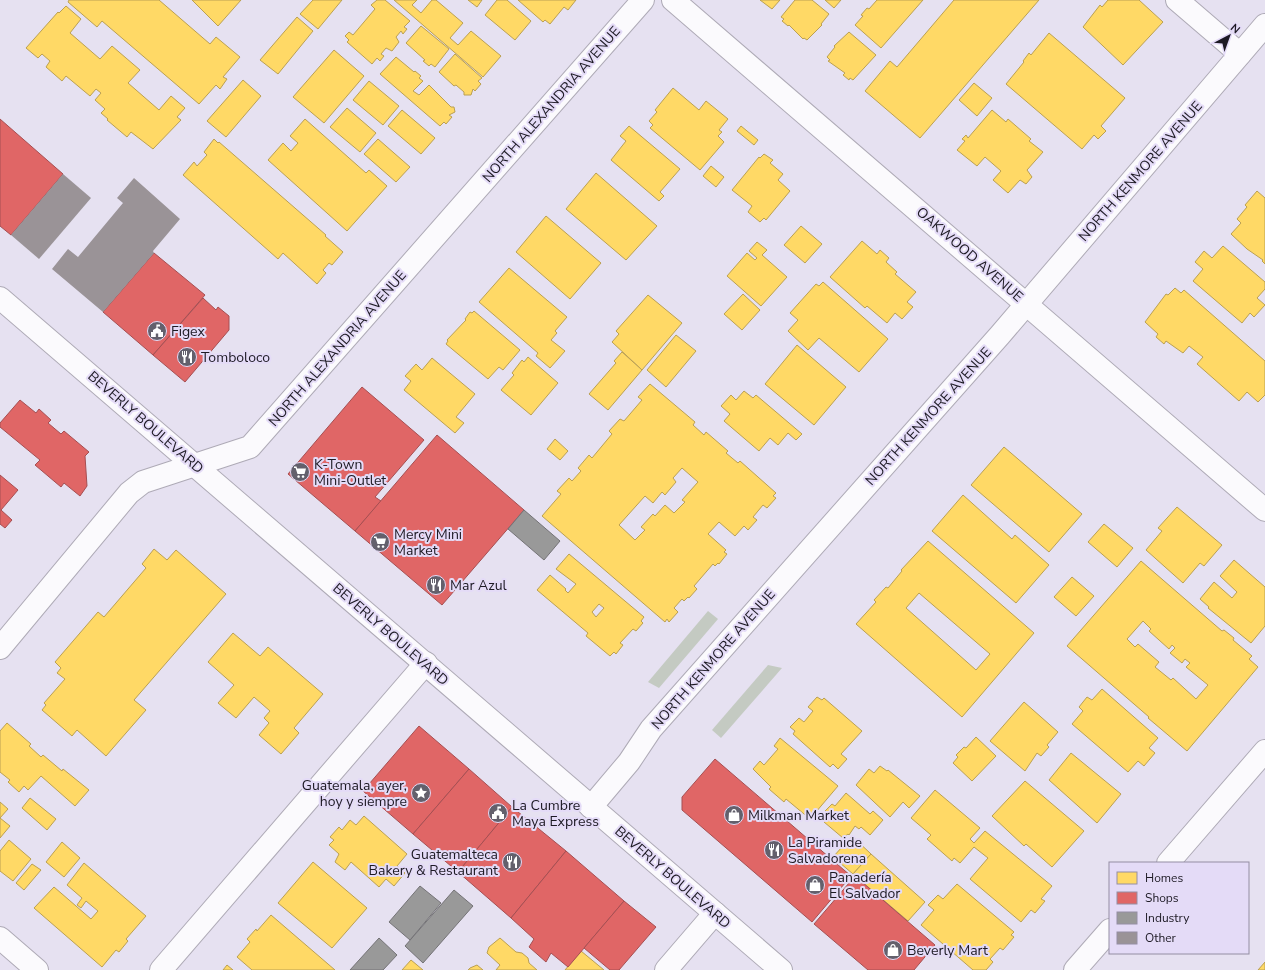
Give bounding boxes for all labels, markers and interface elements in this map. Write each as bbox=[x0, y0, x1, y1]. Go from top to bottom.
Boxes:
north arrow bbox=[1209, 16, 1249, 56]
text: N bbox=[1227, 20, 1243, 37]
street label: NORTH ALEXANDRIA AVENUE bbox=[478, 22, 625, 187]
street label: NORTH KENMORE AVENUE bbox=[1074, 97, 1207, 245]
street label: OAKWOOD AVENUE bbox=[912, 203, 1027, 306]
street label: NORTH ALEXANDRIA AVENUE bbox=[264, 266, 411, 431]
public building icon: Figex bbox=[146, 320, 168, 342]
place label: Figex bbox=[171, 322, 206, 341]
street label: NORTH KENMORE AVENUE bbox=[861, 343, 996, 490]
restaurant icon: Tomboloco bbox=[176, 346, 198, 368]
place label: Tomboloco bbox=[201, 348, 270, 367]
street label: BEVERLY BOULEVARD bbox=[84, 367, 208, 478]
place label: K-Town Mini-Outlet bbox=[314, 455, 386, 490]
supermarket icon: K-Town Mini-Outlet bbox=[289, 461, 311, 483]
place label: Mercy Mini Market bbox=[394, 525, 462, 560]
supermarket icon: Mercy Mini Market bbox=[369, 531, 391, 553]
restaurant icon: Mar Azul bbox=[425, 574, 447, 596]
place label: Mar Azul bbox=[450, 576, 508, 595]
street label: BEVERLY BOULEVARD bbox=[329, 579, 453, 690]
street label: NORTH KENMORE AVENUE bbox=[647, 585, 780, 733]
place label: Guatemala, ayer, hoy y siempre bbox=[302, 776, 407, 811]
place icon: Guatemala, ayer, hoy y siempre bbox=[410, 782, 432, 804]
place label: La Cumbre Maya Express bbox=[512, 796, 599, 831]
public building icon: La Cumbre Maya Express bbox=[487, 802, 509, 824]
shop icon: Milkman Market bbox=[723, 804, 745, 826]
place label: Milkman Market bbox=[748, 806, 849, 825]
street label: BEVERLY BOULEVARD bbox=[611, 822, 735, 933]
place label: La Piramide Salvadorena bbox=[788, 833, 866, 868]
restaurant icon: La Piramide Salvadorena bbox=[763, 839, 785, 861]
place label: Guatemalteca Bakery & Restaurant bbox=[369, 845, 498, 880]
restaurant icon: Guatemalteca Bakery & Restaurant bbox=[501, 851, 523, 873]
legend bbox=[1109, 862, 1249, 954]
place label: Panadería El Salvador bbox=[829, 868, 900, 903]
text: Homes bbox=[1145, 870, 1183, 886]
shop icon: Panadería El Salvador bbox=[804, 874, 826, 896]
text: Shops bbox=[1145, 890, 1179, 906]
text: Industry bbox=[1145, 910, 1190, 926]
text: Other bbox=[1145, 930, 1177, 946]
shop icon: Beverly Mart bbox=[882, 939, 904, 961]
place label: Beverly Mart bbox=[907, 941, 988, 960]

